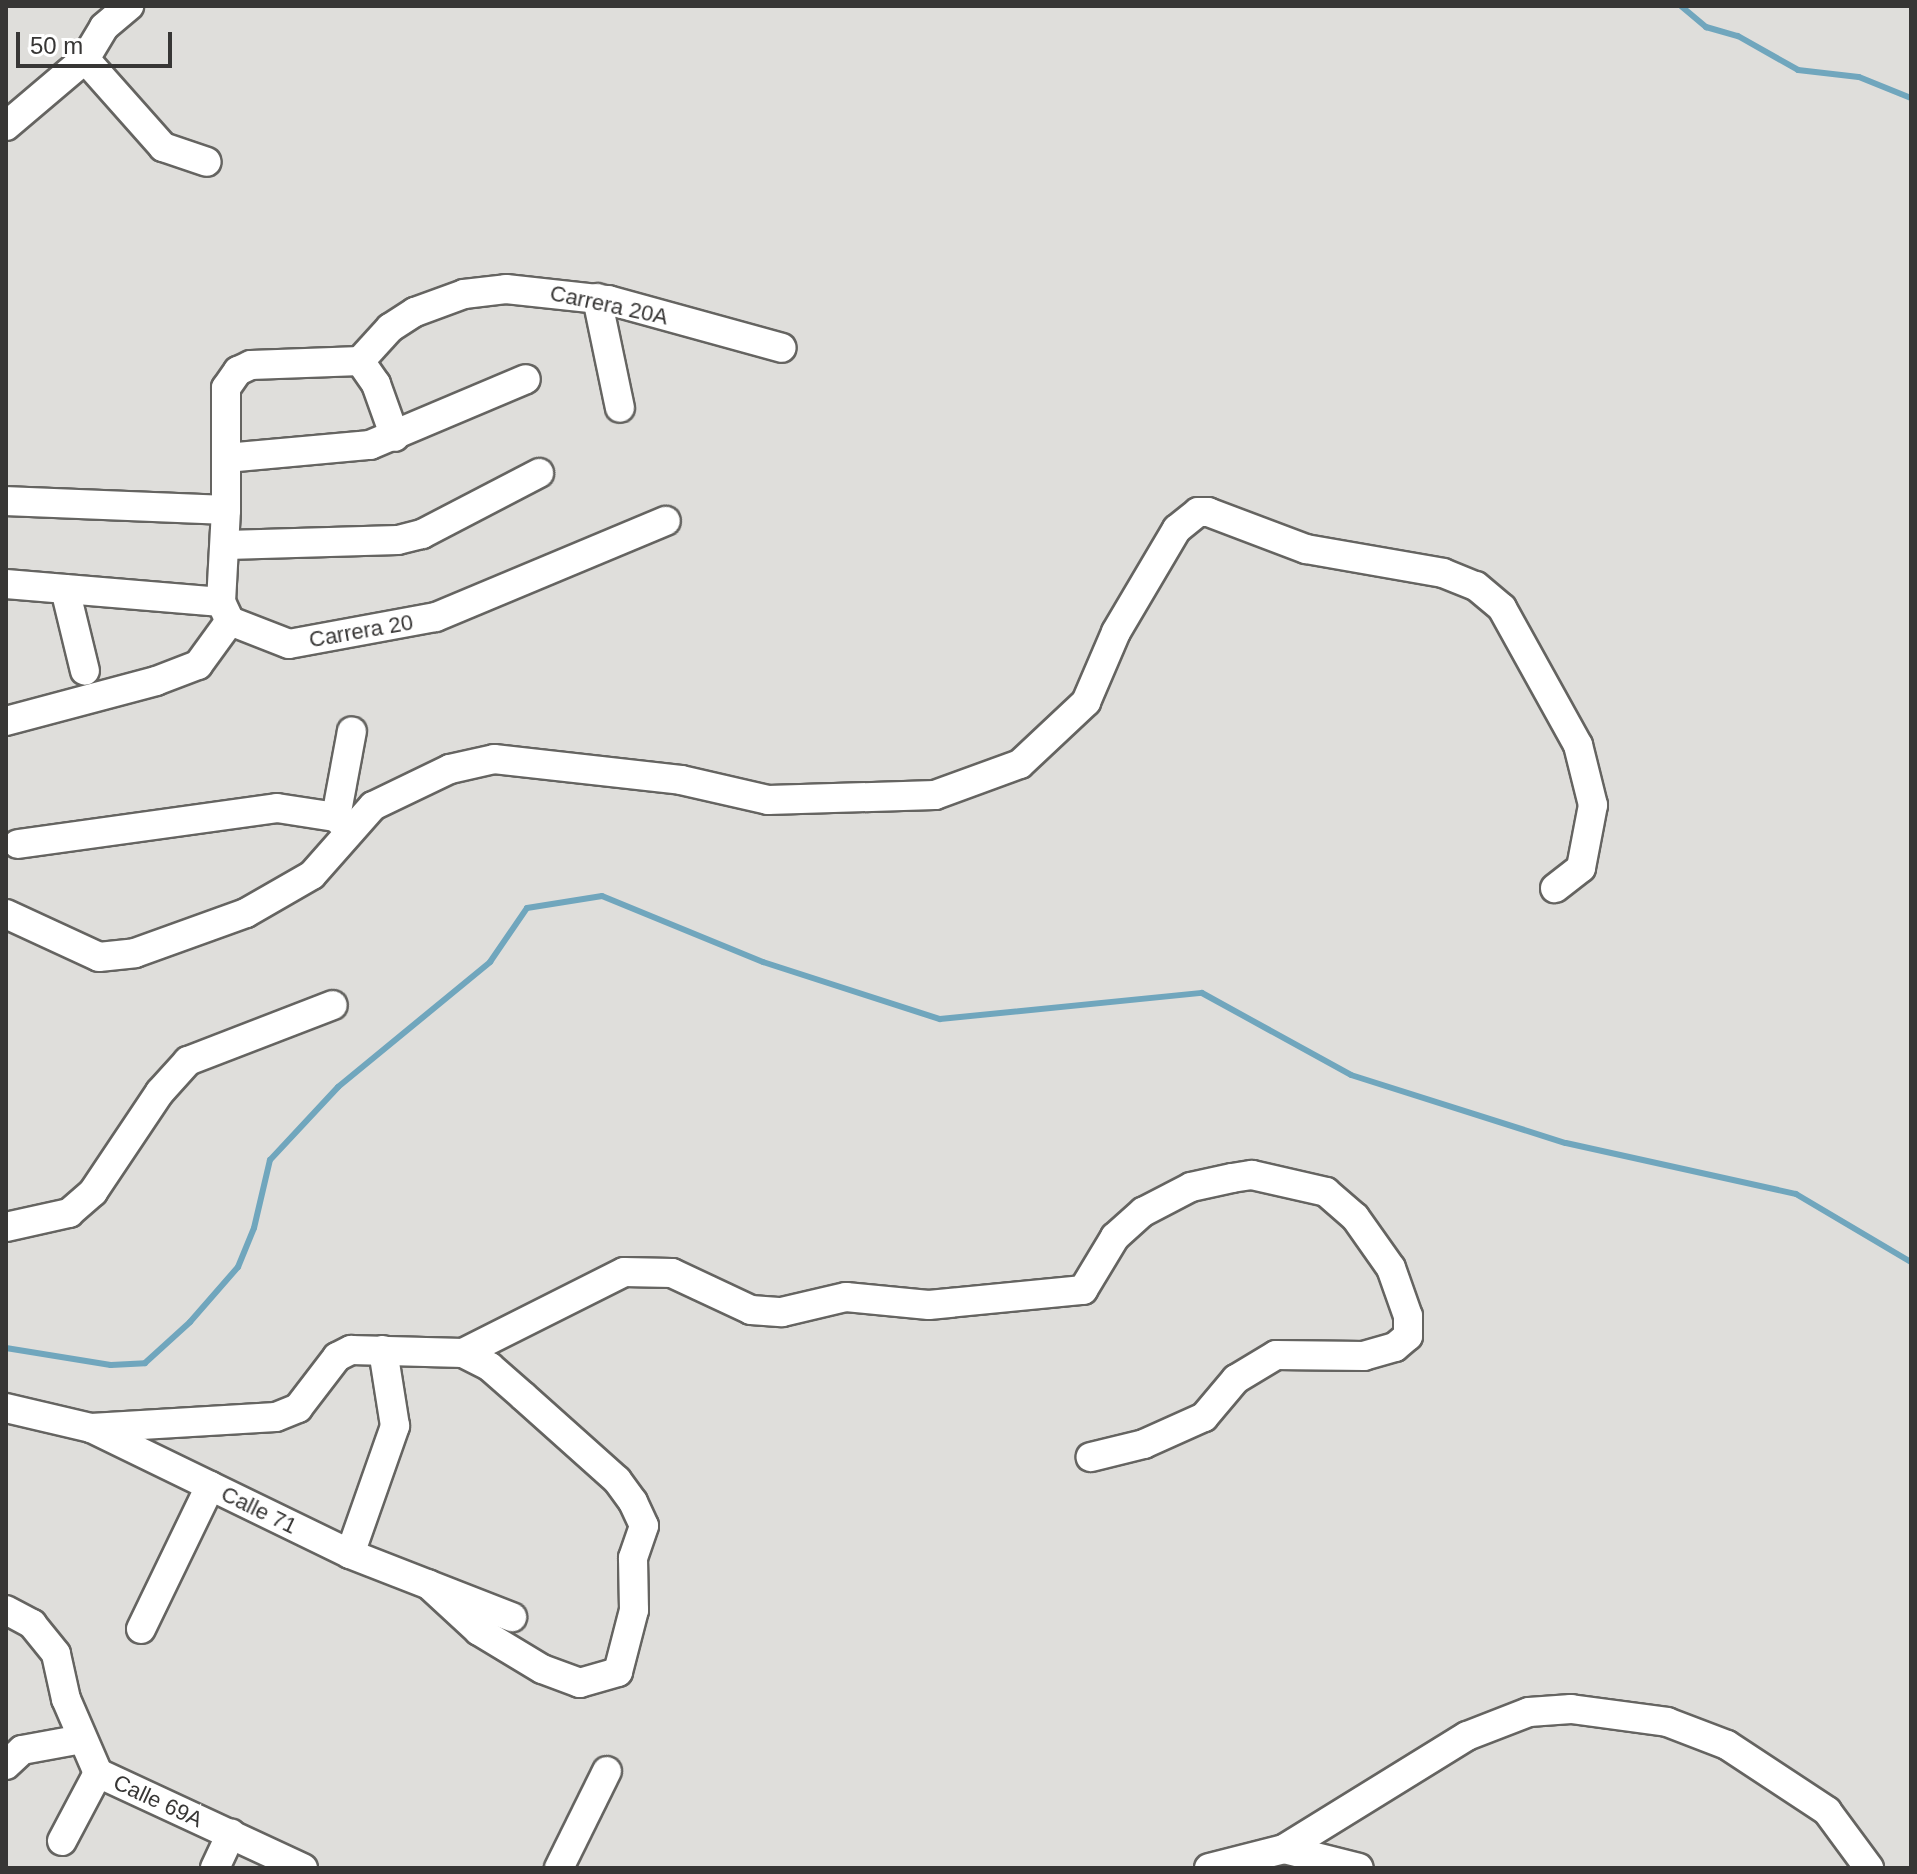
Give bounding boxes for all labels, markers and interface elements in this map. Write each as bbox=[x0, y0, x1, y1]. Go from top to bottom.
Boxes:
scale bar bbox=[20, 16, 176, 66]
text: 50 m bbox=[30, 32, 83, 59]
street label: Carrera 20A bbox=[548, 280, 670, 330]
street label: Carrera 20 bbox=[307, 609, 415, 653]
street label: Calle 71 bbox=[217, 1480, 301, 1540]
street label: Calle 69A bbox=[109, 1769, 207, 1833]

